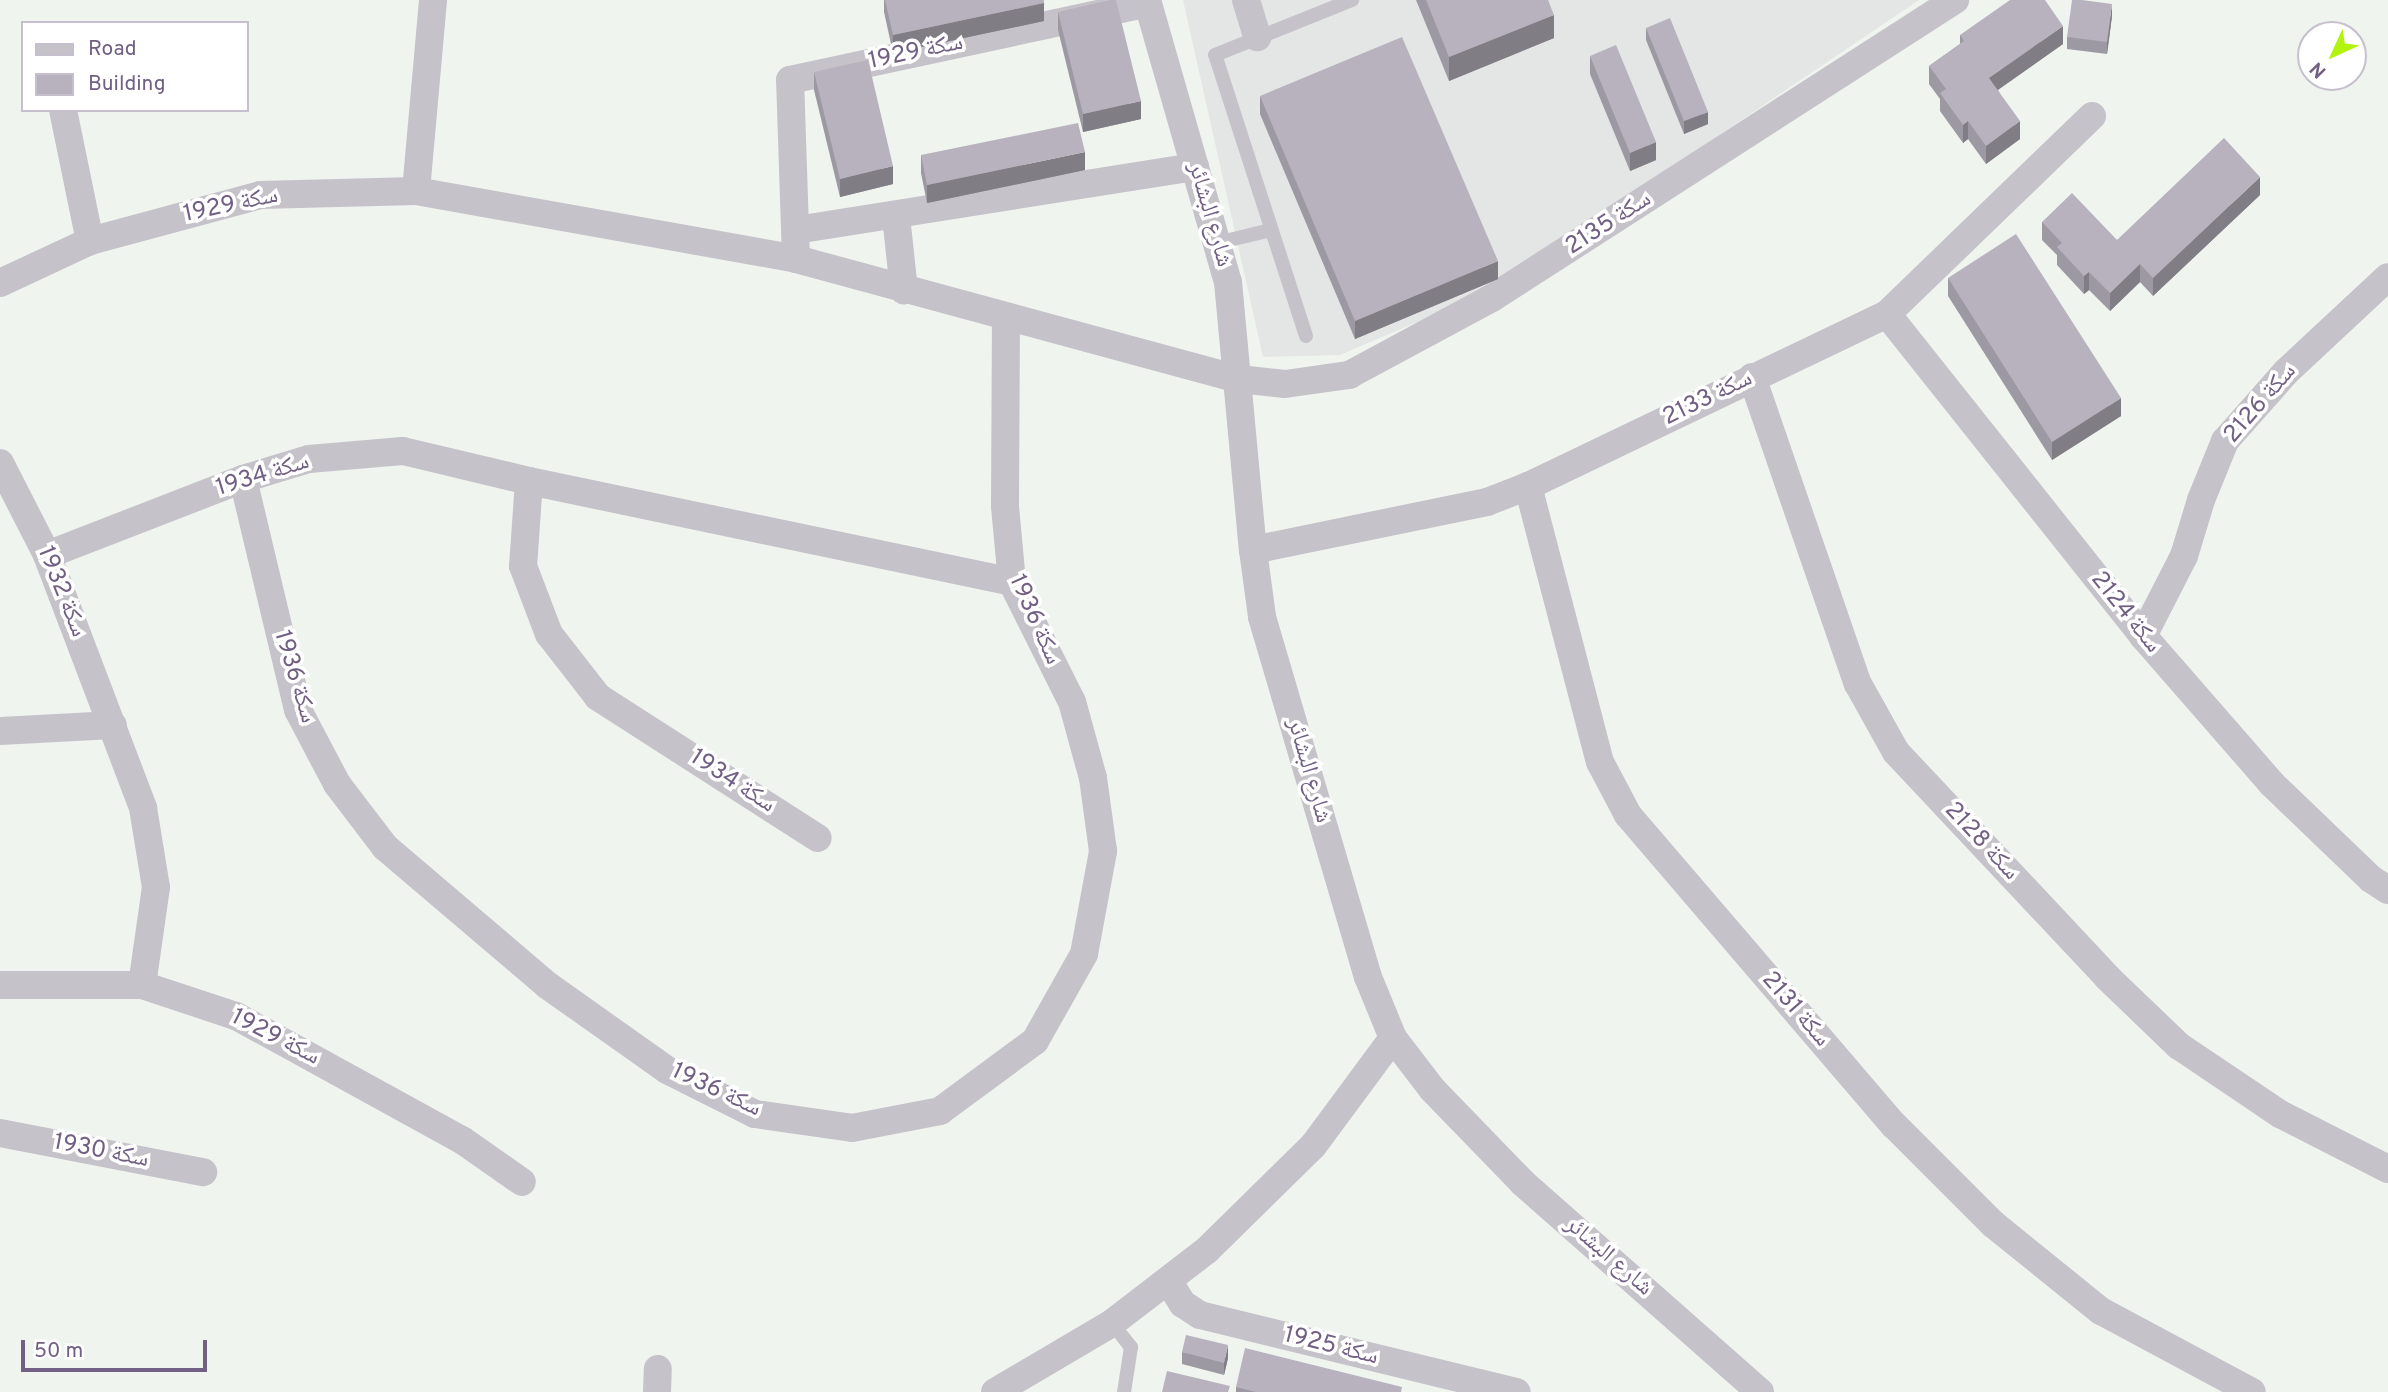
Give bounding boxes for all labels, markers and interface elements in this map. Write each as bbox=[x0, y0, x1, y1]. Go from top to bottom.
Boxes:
legend bbox=[21, 21, 248, 112]
north arrow bbox=[2297, 21, 2367, 91]
street label: سكة 1929 bbox=[866, 29, 966, 77]
text: Road bbox=[88, 36, 137, 63]
text: N bbox=[2305, 56, 2332, 83]
text: Building bbox=[88, 71, 166, 98]
street label: شارع البشائر bbox=[1180, 159, 1238, 271]
street label: سكة 1929 bbox=[181, 182, 281, 230]
street label: سكة 2135 bbox=[1561, 186, 1657, 262]
street label: سكة 2126 bbox=[2219, 358, 2303, 450]
street label: سكة 2133 bbox=[1659, 365, 1757, 433]
street label: سكة 1934 bbox=[213, 448, 313, 504]
street label: سكة 1932 bbox=[30, 542, 92, 642]
street label: سكة 2124 bbox=[2084, 567, 2166, 659]
street label: سكة 1936 bbox=[1001, 571, 1067, 669]
street label: سكة 1936 bbox=[266, 627, 322, 727]
street label: شارع البشائر bbox=[1279, 715, 1337, 827]
street label: سكة 1934 bbox=[684, 744, 780, 820]
street label: سكة 2128 bbox=[1938, 797, 2024, 887]
street label: سكة 2131 bbox=[1755, 966, 1835, 1054]
street label: سكة 1929 bbox=[226, 1003, 324, 1073]
street label: سكة 1936 bbox=[667, 1058, 765, 1124]
street label: سكة 1930 bbox=[51, 1129, 151, 1175]
street label: شارع البشائر bbox=[1558, 1211, 1658, 1303]
street label: سكة 1925 bbox=[1281, 1321, 1381, 1373]
scale bar bbox=[24, 1326, 210, 1370]
text: 50 m bbox=[34, 1338, 83, 1365]

